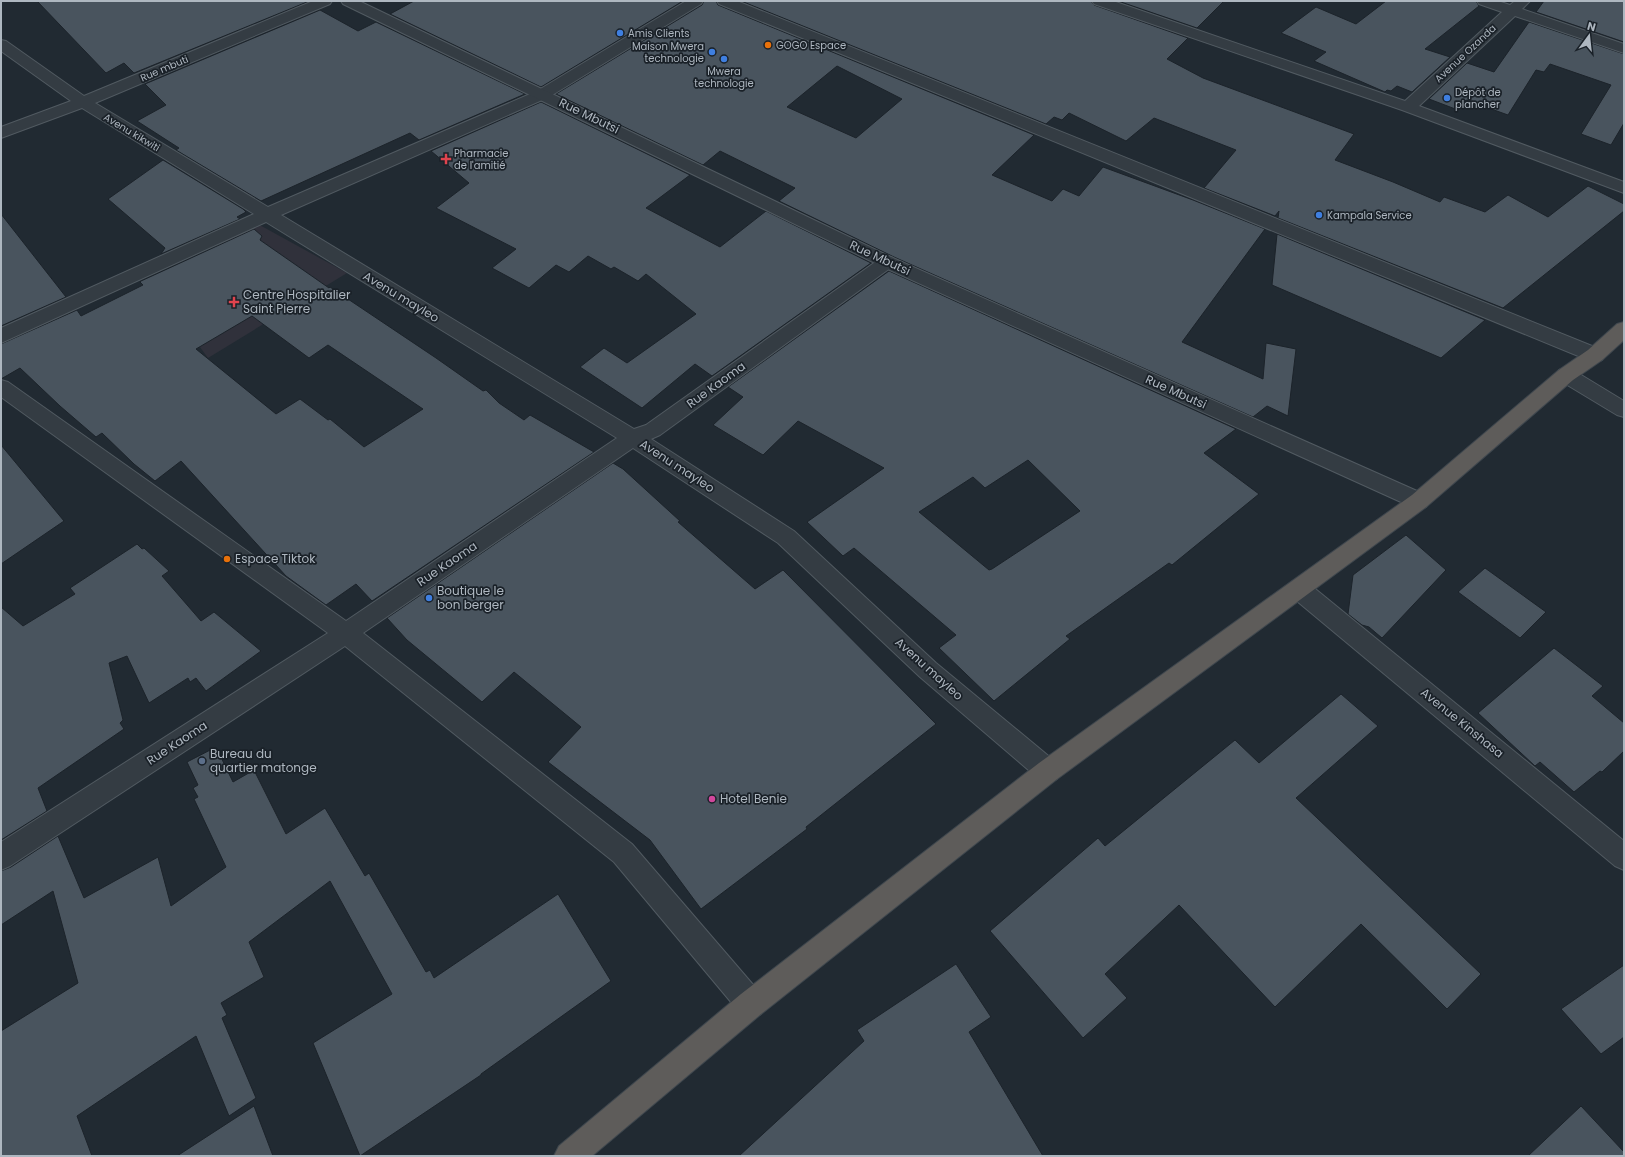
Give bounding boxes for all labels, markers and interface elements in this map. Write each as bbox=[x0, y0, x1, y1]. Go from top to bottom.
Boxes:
north arrow bbox=[1569, 16, 1609, 56]
text: N bbox=[1586, 18, 1598, 35]
street label: Avenue Ozanda bbox=[1431, 21, 1499, 86]
place label: Amis Clients bbox=[628, 26, 690, 41]
marker: Amis Clients bbox=[615, 28, 625, 38]
place label: GOGO Espace bbox=[776, 38, 846, 53]
place label: Maison Mwera technologie bbox=[632, 39, 704, 66]
marker: GOGO Espace bbox=[763, 40, 773, 50]
marker: Maison Mwera technologie bbox=[707, 47, 717, 57]
street label: Rue mbuti bbox=[138, 52, 191, 85]
marker: Mwera technologie bbox=[719, 54, 729, 64]
place label: Mwera technologie bbox=[694, 64, 754, 91]
place label: Dépôt de plancher bbox=[1455, 85, 1501, 112]
marker: Dépôt de plancher bbox=[1442, 93, 1452, 103]
street label: Rue Mbutsi bbox=[556, 94, 622, 138]
street label: Avenu kikwiti bbox=[101, 110, 163, 155]
place label: Pharmacie de l'amitié bbox=[454, 146, 508, 173]
marker: Pharmacie de l'amitié bbox=[441, 154, 451, 164]
place label: Kampala Service bbox=[1327, 208, 1412, 223]
marker: Kampala Service bbox=[1314, 210, 1324, 220]
street label: Rue Mbutsi bbox=[847, 236, 913, 279]
street label: Avenu mayleo bbox=[360, 267, 443, 326]
place label: Centre Hospitalier Saint Pierre bbox=[243, 286, 351, 317]
marker: Centre Hospitalier Saint Pierre bbox=[228, 296, 240, 308]
street label: Rue Kaoma bbox=[683, 357, 749, 412]
street label: Rue Mbutsi bbox=[1143, 370, 1210, 413]
street label: Avenu mayleo bbox=[637, 435, 718, 496]
street label: Rue Kaoma bbox=[413, 537, 480, 590]
place label: Espace Tiktok bbox=[235, 550, 316, 567]
marker: Espace Tiktok bbox=[222, 554, 232, 564]
place label: Boutique le bon berger bbox=[437, 582, 504, 613]
marker: Boutique le bon berger bbox=[424, 593, 434, 603]
street label: Avenu mayleo bbox=[892, 633, 967, 704]
street label: Avenue Kinshasa bbox=[1417, 684, 1508, 761]
street label: Rue Kaoma bbox=[143, 717, 210, 769]
place label: Bureau du quartier matonge bbox=[210, 745, 317, 776]
marker: Bureau du quartier matonge bbox=[197, 756, 207, 766]
place label: Hotel Benie bbox=[720, 790, 787, 807]
marker: Hotel Benie bbox=[707, 794, 717, 804]

